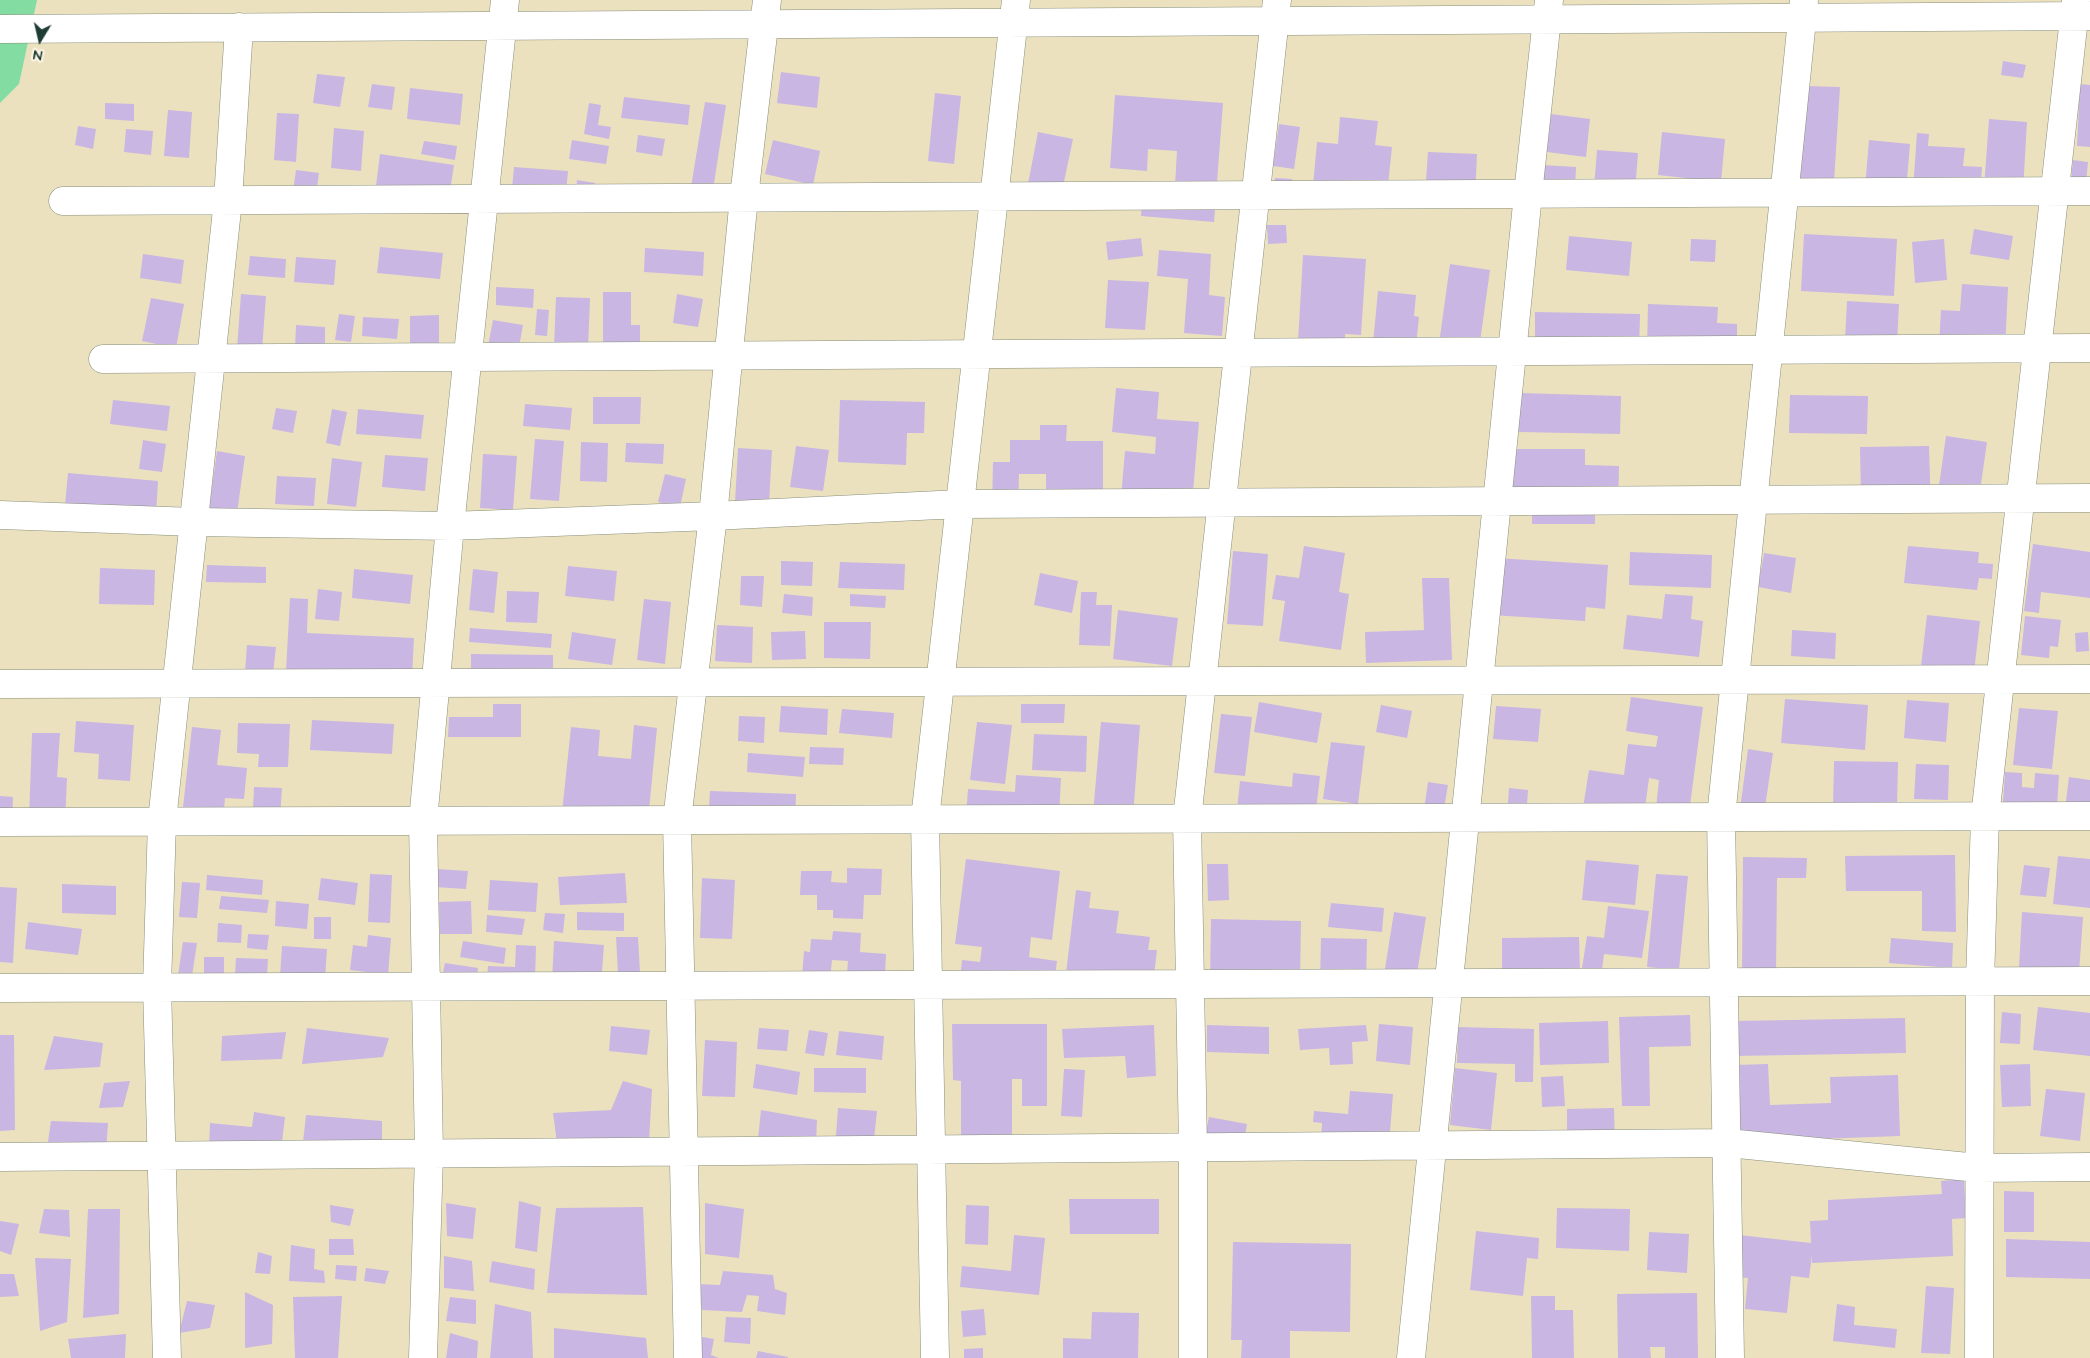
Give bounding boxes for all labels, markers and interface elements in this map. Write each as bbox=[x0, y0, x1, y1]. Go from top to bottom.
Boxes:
north arrow bbox=[15, 15, 65, 65]
text: N bbox=[32, 44, 44, 65]

